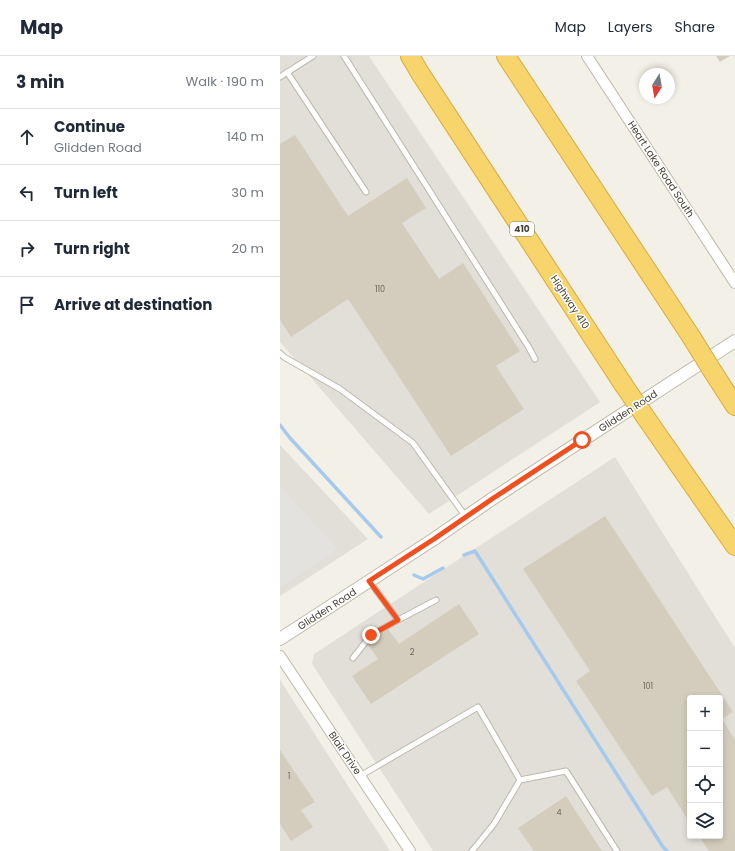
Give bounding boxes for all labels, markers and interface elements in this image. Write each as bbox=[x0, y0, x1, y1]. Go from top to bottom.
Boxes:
text: Map bbox=[20, 14, 63, 41]
text: Map bbox=[555, 17, 586, 37]
text: Layers bbox=[608, 17, 652, 37]
text: Share bbox=[674, 17, 715, 37]
north arrow bbox=[639, 68, 675, 104]
text: 3 min bbox=[16, 70, 64, 94]
text: Walk · 190 m bbox=[186, 72, 264, 91]
text: Continue bbox=[54, 116, 125, 137]
street label: Heart Lake Road South bbox=[624, 118, 698, 220]
icon: ahead bbox=[16, 126, 38, 148]
text: 140 m bbox=[227, 127, 264, 146]
text: Glidden Road bbox=[54, 138, 142, 157]
icon: left bbox=[16, 182, 38, 204]
text: Turn left bbox=[54, 182, 118, 203]
text: 30 m bbox=[231, 183, 264, 202]
road number: 410 bbox=[510, 222, 534, 236]
icon: right bbox=[16, 238, 38, 260]
text: Turn right bbox=[54, 238, 130, 259]
text: 20 m bbox=[231, 239, 264, 258]
street label: Highway 410 bbox=[547, 272, 593, 332]
house number: 110 bbox=[375, 284, 385, 295]
icon: arrive bbox=[16, 294, 38, 316]
text: Arrive at destination bbox=[54, 294, 212, 315]
street label: Glidden Road bbox=[596, 386, 660, 436]
route start bbox=[573, 431, 591, 449]
street label: Glidden Road bbox=[295, 584, 359, 634]
route end bbox=[362, 626, 380, 644]
house number: 2 bbox=[410, 647, 415, 658]
house number: 101 bbox=[643, 681, 653, 692]
map controls bbox=[687, 695, 723, 839]
button: + bbox=[687, 695, 723, 731]
street label: Blair Drive bbox=[325, 728, 365, 778]
button: − bbox=[687, 731, 723, 767]
button: locate bbox=[687, 767, 723, 803]
house number: 1 bbox=[288, 771, 290, 782]
button: layers bbox=[687, 803, 723, 839]
house number: 4 bbox=[556, 807, 562, 818]

